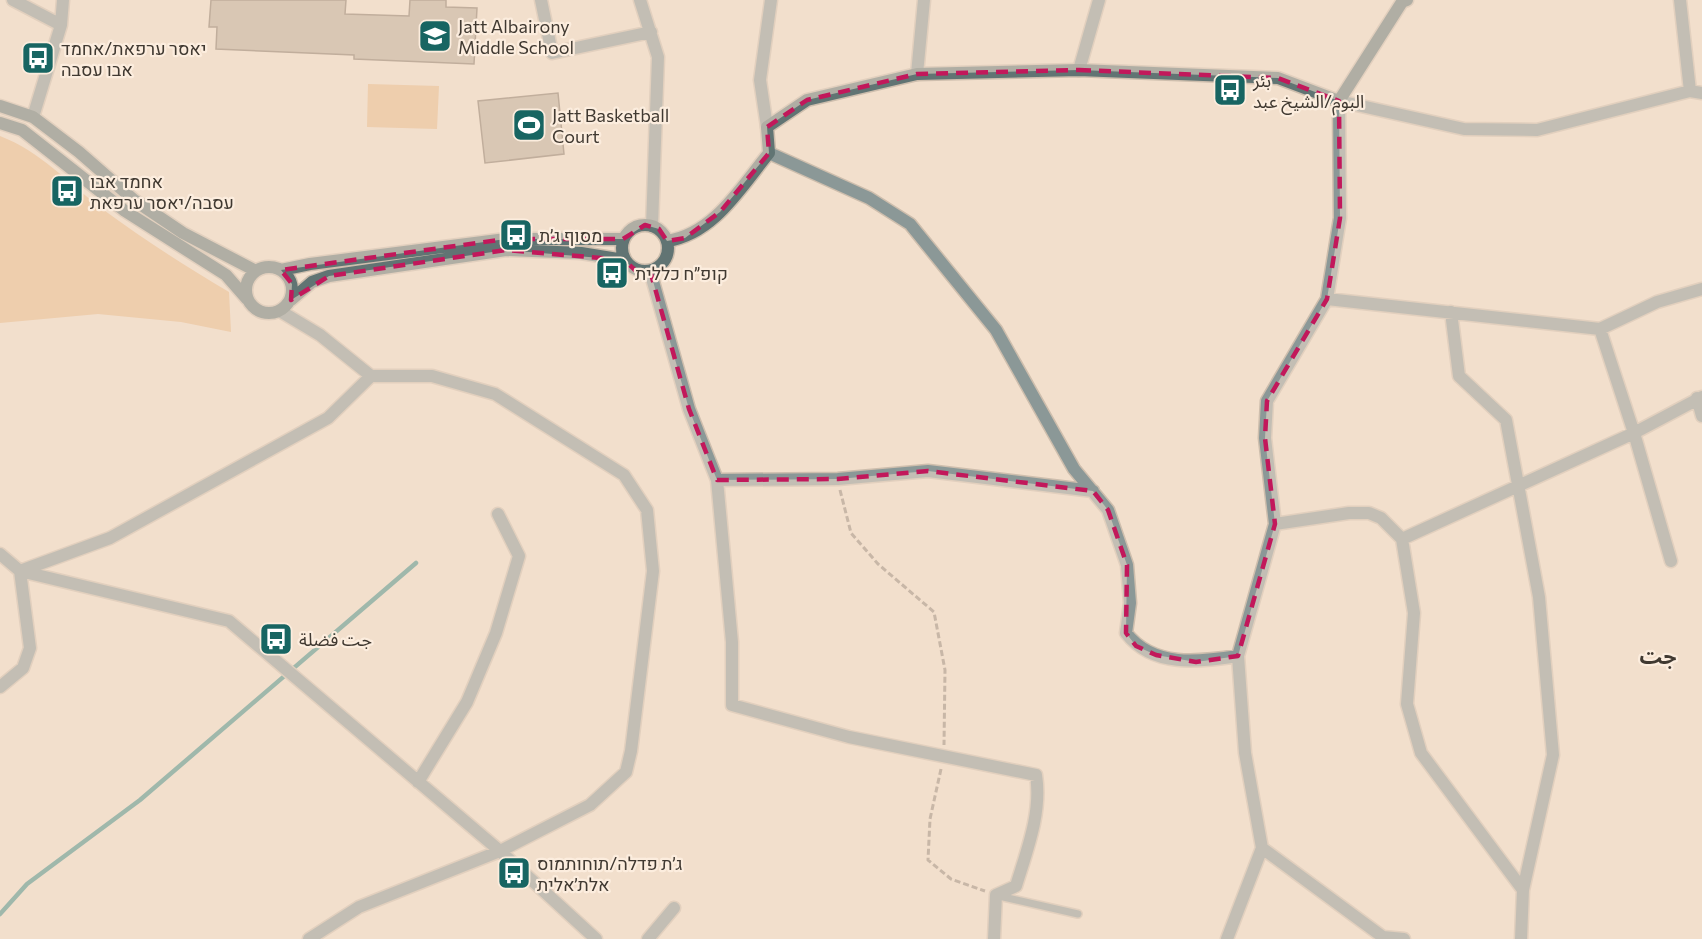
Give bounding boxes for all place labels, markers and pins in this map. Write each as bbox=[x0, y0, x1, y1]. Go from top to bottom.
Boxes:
place label: Jatt Albairony Middle School bbox=[458, 15, 574, 58]
school or university icon: Jatt Albairony Middle School bbox=[417, 18, 453, 54]
place label: יאסר ערפאת/אחמד אבו עסבה bbox=[61, 37, 206, 80]
bus stop icon: יאסר ערפאת/אחמד אבו עסבה bbox=[20, 40, 56, 76]
place label: بئر البوم/الشيخ عبد bbox=[1252, 69, 1364, 116]
bus stop icon: بئر البوم/الشيخ عبد bbox=[1212, 72, 1248, 108]
place label: Jatt Basketball Court bbox=[552, 104, 669, 147]
sports icon: Jatt Basketball Court bbox=[511, 107, 547, 143]
place label: אחמד אבו עסבה/יאסר ערפאת bbox=[90, 170, 234, 213]
bus stop icon: אחמד אבו עסבה/יאסר ערפאת bbox=[49, 173, 85, 209]
bus stop icon: מסוף ג׳ת bbox=[498, 217, 534, 253]
place label: מסוף ג׳ת bbox=[539, 224, 603, 246]
bus stop icon: קופ״ח כללית bbox=[594, 255, 630, 291]
place label: קופ״ח כללית bbox=[635, 262, 728, 284]
bus stop icon: جت فضلة bbox=[258, 621, 294, 657]
place label: جت فضلة bbox=[299, 628, 372, 650]
place label: ג׳ת פדלה/תוחותמוס אלת׳אלית bbox=[537, 852, 682, 895]
bus stop icon: ג׳ת פדלה/תוחותמוס אלת׳אלית bbox=[496, 855, 532, 891]

